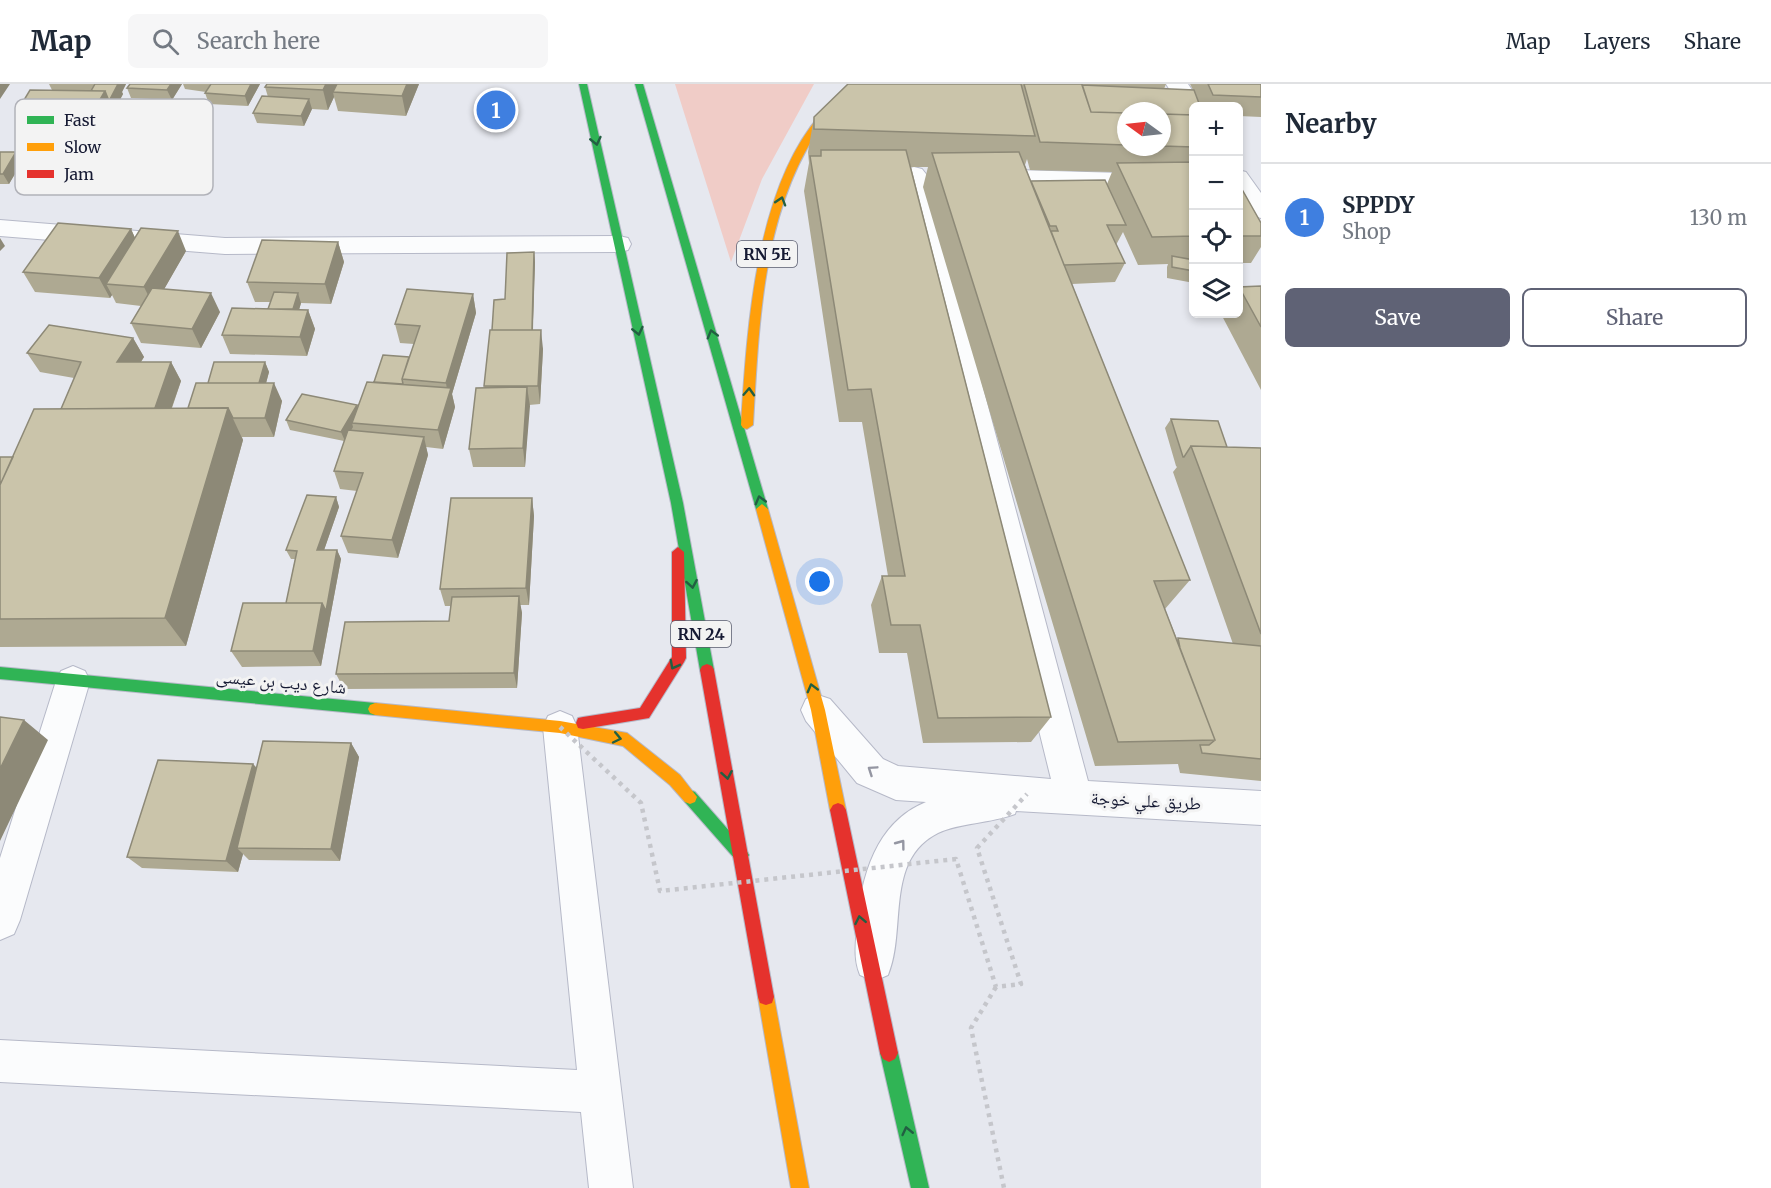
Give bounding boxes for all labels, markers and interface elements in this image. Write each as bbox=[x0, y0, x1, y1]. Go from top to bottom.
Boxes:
search box bbox=[128, 14, 548, 68]
text: Map bbox=[30, 23, 92, 59]
icon: search bbox=[149, 25, 182, 58]
text: Search here bbox=[197, 27, 320, 55]
text: Map bbox=[1506, 28, 1551, 55]
text: Layers bbox=[1584, 28, 1651, 55]
text: Share bbox=[1684, 28, 1741, 55]
pin: 1 bbox=[476, 87, 516, 132]
legend bbox=[15, 99, 213, 195]
north arrow bbox=[1117, 102, 1171, 156]
map controls bbox=[1189, 102, 1243, 318]
button: + bbox=[1189, 102, 1243, 156]
text: Nearby bbox=[1285, 107, 1377, 140]
text: Fast bbox=[64, 110, 97, 130]
one-way arrow bbox=[588, 136, 601, 146]
text: Slow bbox=[64, 137, 102, 157]
button: − bbox=[1189, 156, 1243, 210]
text: Jam bbox=[63, 164, 94, 184]
text: SPPDY bbox=[1342, 191, 1414, 219]
one-way arrow bbox=[774, 196, 787, 207]
text: 1 bbox=[1300, 205, 1309, 230]
text: 130 m bbox=[1690, 205, 1747, 230]
button: locate bbox=[1189, 210, 1243, 264]
text: Shop bbox=[1342, 219, 1391, 244]
road number: RN 5E bbox=[737, 241, 797, 267]
button: layers bbox=[1189, 264, 1243, 318]
button: Save bbox=[1285, 288, 1510, 347]
button: Share bbox=[1522, 288, 1747, 347]
one-way arrow bbox=[631, 326, 644, 336]
one-way arrow bbox=[707, 329, 719, 340]
one-way arrow bbox=[742, 388, 755, 397]
one-way arrow bbox=[754, 495, 767, 505]
your location bbox=[805, 567, 834, 596]
one-way arrow bbox=[685, 578, 698, 588]
road number: RN 24 bbox=[671, 621, 731, 647]
one-way arrow bbox=[670, 659, 681, 669]
street label: شارع ديب بن عيسى bbox=[215, 664, 347, 699]
one-way arrow bbox=[806, 683, 819, 693]
one-way arrow bbox=[612, 731, 622, 744]
one-way arrow bbox=[868, 766, 879, 777]
one-way arrow bbox=[720, 770, 733, 780]
street label: طريق علي خوجة bbox=[1090, 786, 1202, 818]
one-way arrow bbox=[894, 839, 905, 850]
one-way arrow bbox=[854, 915, 867, 925]
one-way arrow bbox=[901, 1126, 914, 1136]

